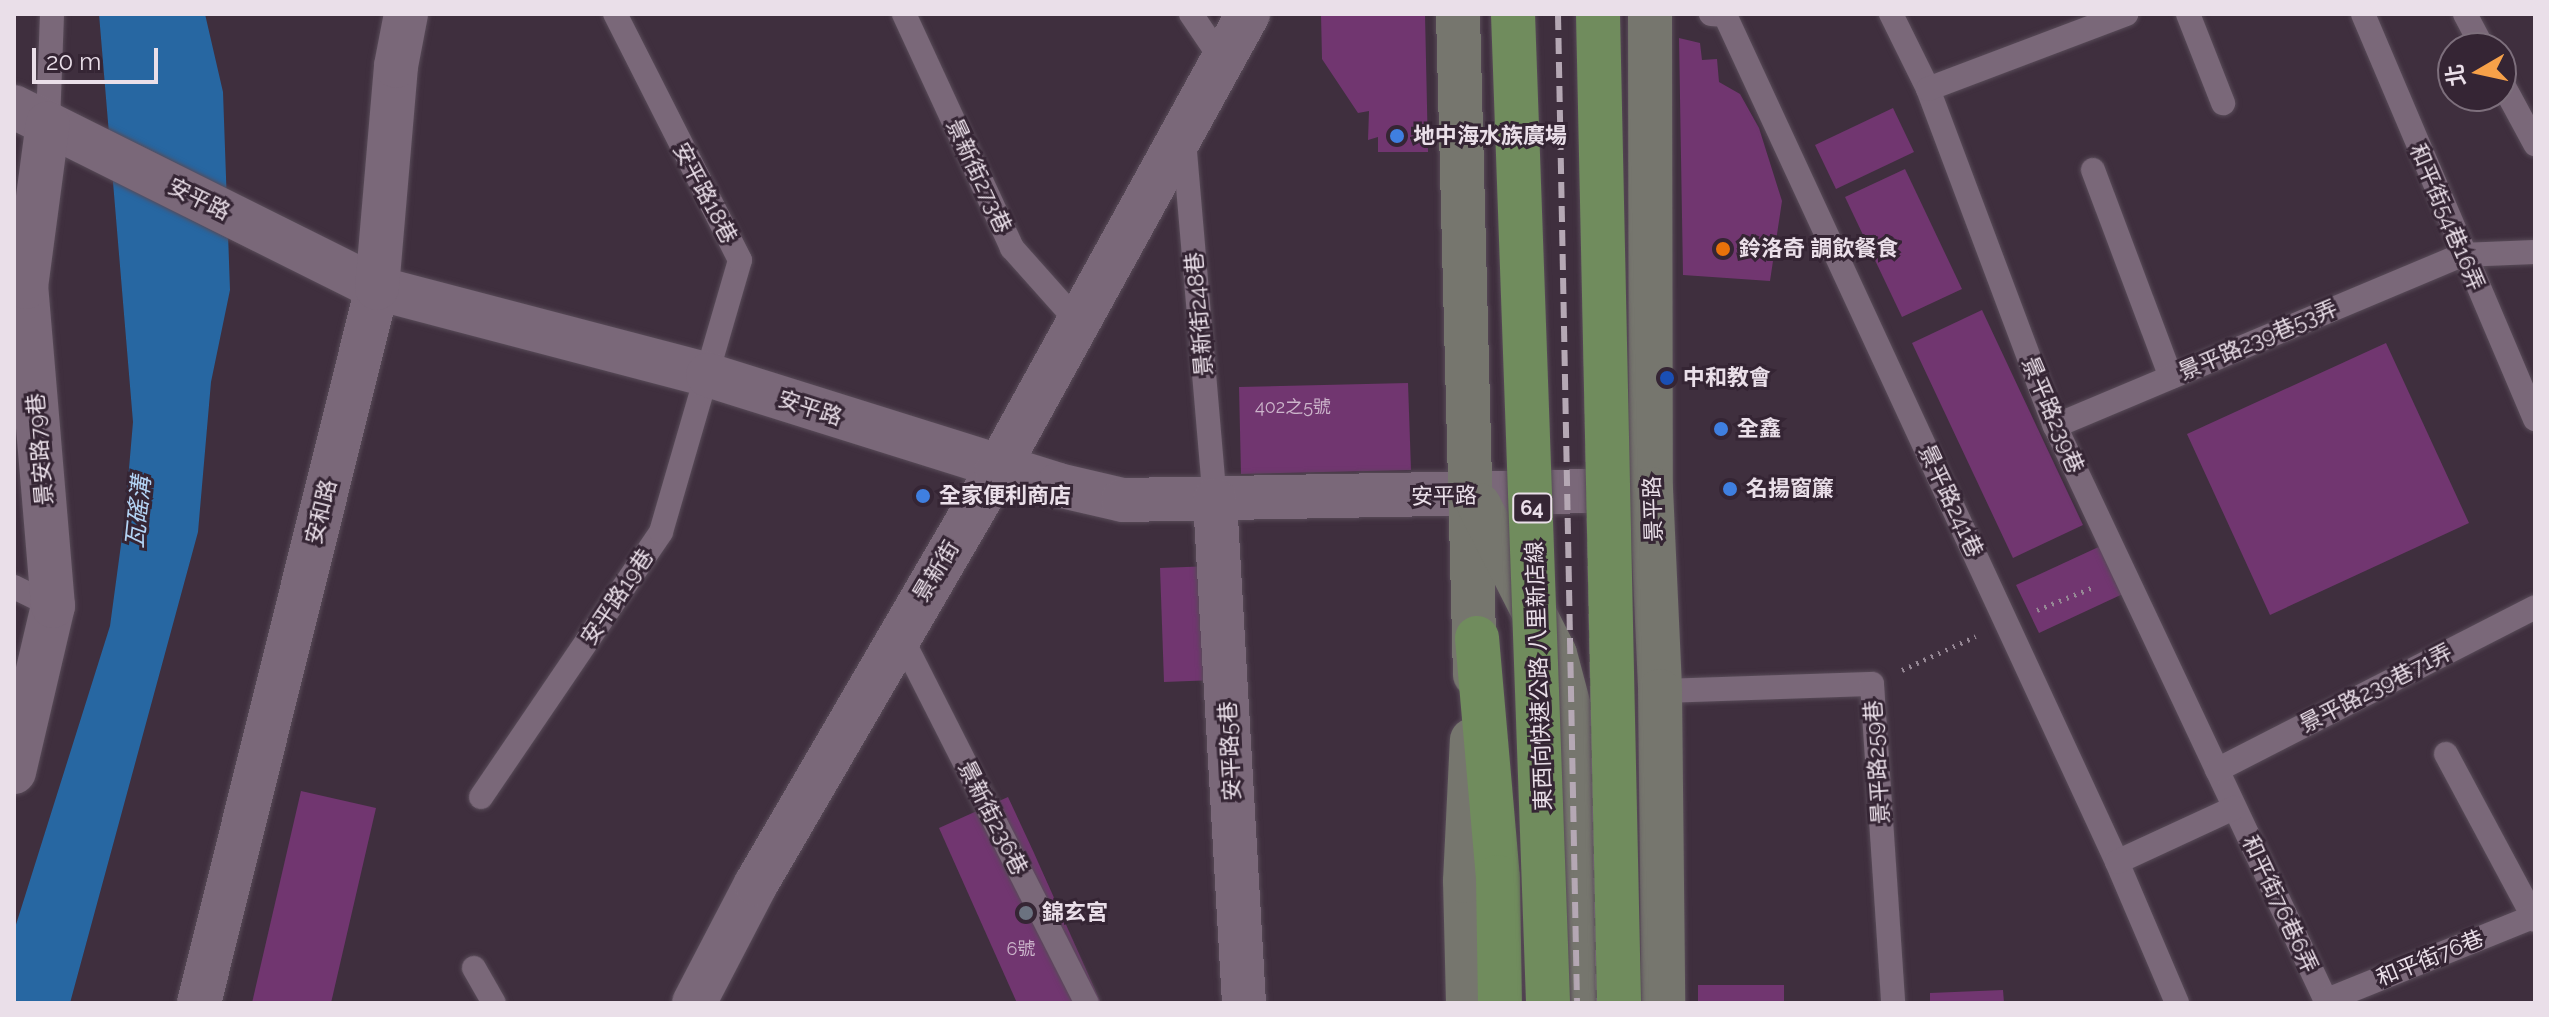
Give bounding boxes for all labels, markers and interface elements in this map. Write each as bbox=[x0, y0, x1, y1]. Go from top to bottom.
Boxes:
scale bar bbox=[36, 32, 162, 82]
north arrow bbox=[2437, 32, 2517, 112]
text: 20 m bbox=[46, 47, 101, 76]
text: 北 bbox=[2441, 63, 2470, 88]
street label: 景新街273巷 bbox=[941, 115, 1017, 237]
place label: 地中海水族廣場 bbox=[1413, 123, 1567, 149]
marker: 地中海水族廣場 bbox=[1388, 127, 1406, 145]
street label: 安平路18巷 bbox=[667, 138, 743, 248]
street label: 和平街54巷16弄 bbox=[2404, 140, 2490, 294]
street label: 安平路 bbox=[164, 173, 234, 225]
place label: 鈴洛奇 調飲餐食 bbox=[1739, 236, 1898, 262]
marker: 鈴洛奇 調飲餐食 bbox=[1714, 240, 1732, 258]
street label: 景新街248巷 bbox=[1180, 251, 1218, 377]
street label: 景平路239巷53弄 bbox=[2175, 295, 2341, 385]
street label: 景平路239巷 bbox=[2017, 353, 2089, 477]
place label: 中和教會 bbox=[1683, 365, 1771, 391]
marker: 中和教會 bbox=[1658, 369, 1676, 387]
street label: 安平路 bbox=[775, 385, 845, 431]
street label: 景安路79巷 bbox=[22, 392, 58, 506]
house number: 402之5號 bbox=[1255, 396, 1331, 418]
place label: 全鑫 bbox=[1737, 416, 1781, 442]
marker: 全鑫 bbox=[1712, 420, 1730, 438]
street label: 景平路241巷 bbox=[1913, 441, 1989, 561]
water label: 瓦磘溝 bbox=[120, 475, 156, 549]
street label: 景平路 bbox=[1639, 476, 1667, 542]
place label: 名揚窗簾 bbox=[1746, 476, 1834, 502]
street label: 安和路 bbox=[300, 477, 342, 547]
marker: 名揚窗簾 bbox=[1721, 480, 1739, 498]
street label: 安平路 bbox=[1411, 482, 1477, 510]
place label: 全家便利商店 bbox=[939, 483, 1071, 509]
marker: 全家便利商店 bbox=[914, 487, 932, 505]
road number: 64 bbox=[1512, 492, 1552, 524]
street label: 景新街 bbox=[908, 536, 964, 606]
street label: 東西向快速公路 八里新店線 bbox=[1521, 541, 1557, 811]
street label: 安平路19巷 bbox=[575, 544, 659, 650]
street label: 景平路239巷71弄 bbox=[2295, 638, 2457, 738]
street label: 景平路259巷 bbox=[1859, 699, 1895, 825]
street label: 安平路5巷 bbox=[1214, 700, 1246, 802]
street label: 景新街236巷 bbox=[953, 757, 1033, 879]
street label: 和平街76巷6弄 bbox=[2237, 831, 2323, 977]
place label: 錦玄宮 bbox=[1042, 900, 1108, 926]
marker: 錦玄宮 bbox=[1017, 904, 1035, 922]
street label: 和平街76巷 bbox=[2373, 925, 2487, 991]
house number: 6號 bbox=[1007, 938, 1035, 960]

